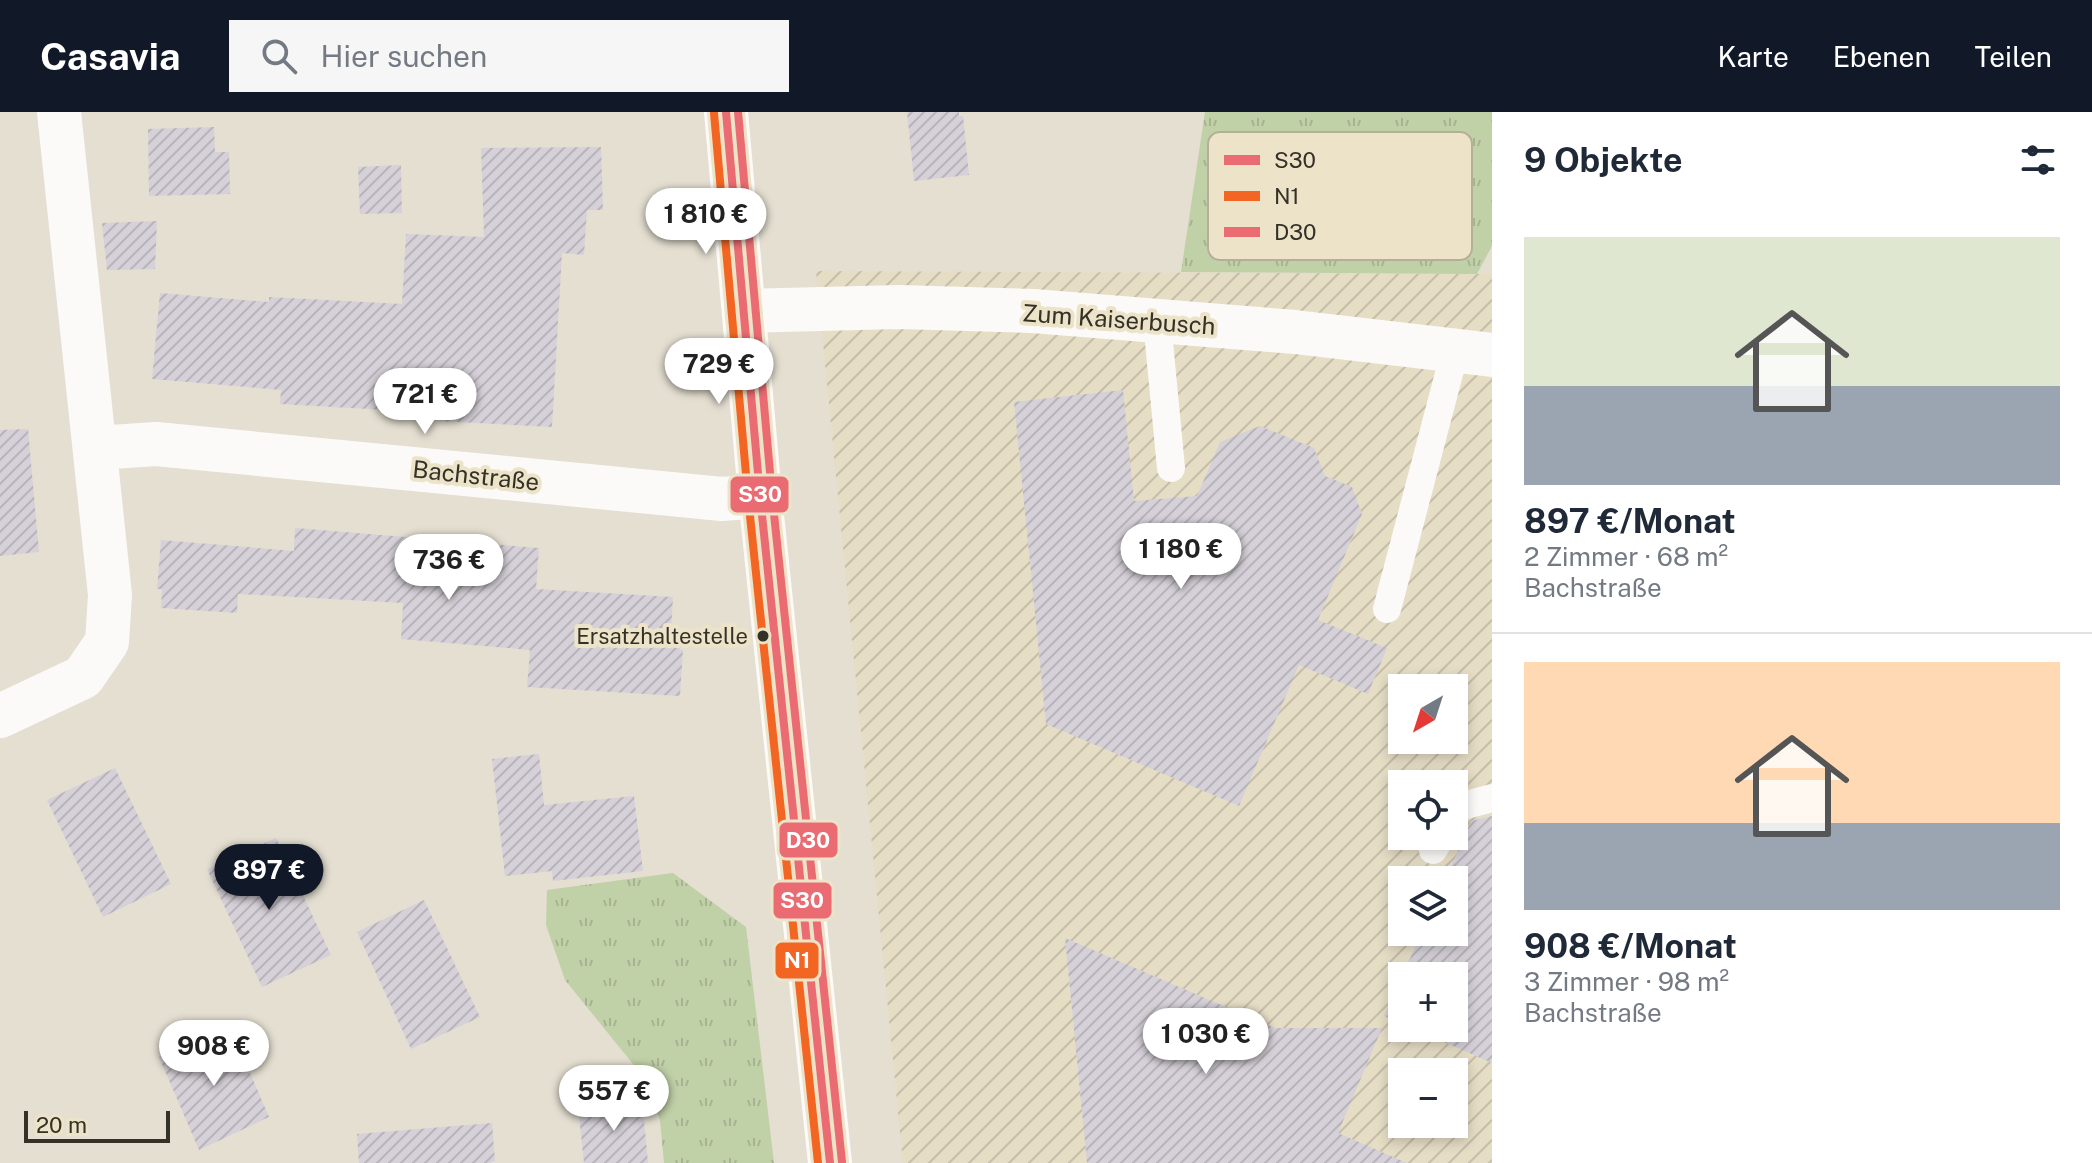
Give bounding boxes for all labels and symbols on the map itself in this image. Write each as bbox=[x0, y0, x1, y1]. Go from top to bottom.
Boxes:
legend bbox=[1208, 132, 1472, 260]
text: S30 bbox=[1274, 147, 1316, 173]
text: N1 bbox=[1274, 183, 1300, 209]
pin: 1 810 € bbox=[632, 188, 780, 256]
text: D30 bbox=[1274, 219, 1316, 245]
street label: Zum Kaiserbusch bbox=[1022, 298, 1216, 340]
pin: 729 € bbox=[663, 338, 775, 406]
pin: 721 € bbox=[369, 368, 481, 436]
street label: Bachstraße bbox=[411, 454, 541, 496]
line badge: S30 bbox=[729, 475, 790, 514]
text: S30 bbox=[738, 481, 782, 507]
pin: 1 180 € bbox=[1107, 523, 1255, 591]
pin: 736 € bbox=[393, 534, 505, 602]
place label: Ersatzhaltestelle bbox=[576, 623, 748, 649]
marker: Ersatzhaltestelle bbox=[755, 628, 771, 644]
north arrow bbox=[1388, 674, 1468, 754]
line badge: D30 bbox=[778, 821, 839, 859]
text: D30 bbox=[786, 827, 830, 853]
pin: 897 € bbox=[213, 844, 325, 912]
line badge: S30 bbox=[772, 881, 833, 920]
text: S30 bbox=[780, 887, 824, 913]
line badge: N1 bbox=[774, 941, 820, 980]
text: N1 bbox=[784, 947, 810, 973]
pin: 1 030 € bbox=[1132, 1008, 1280, 1076]
pin: 908 € bbox=[158, 1020, 270, 1088]
pin: 557 € bbox=[558, 1065, 670, 1133]
scale bar bbox=[24, 1107, 170, 1143]

